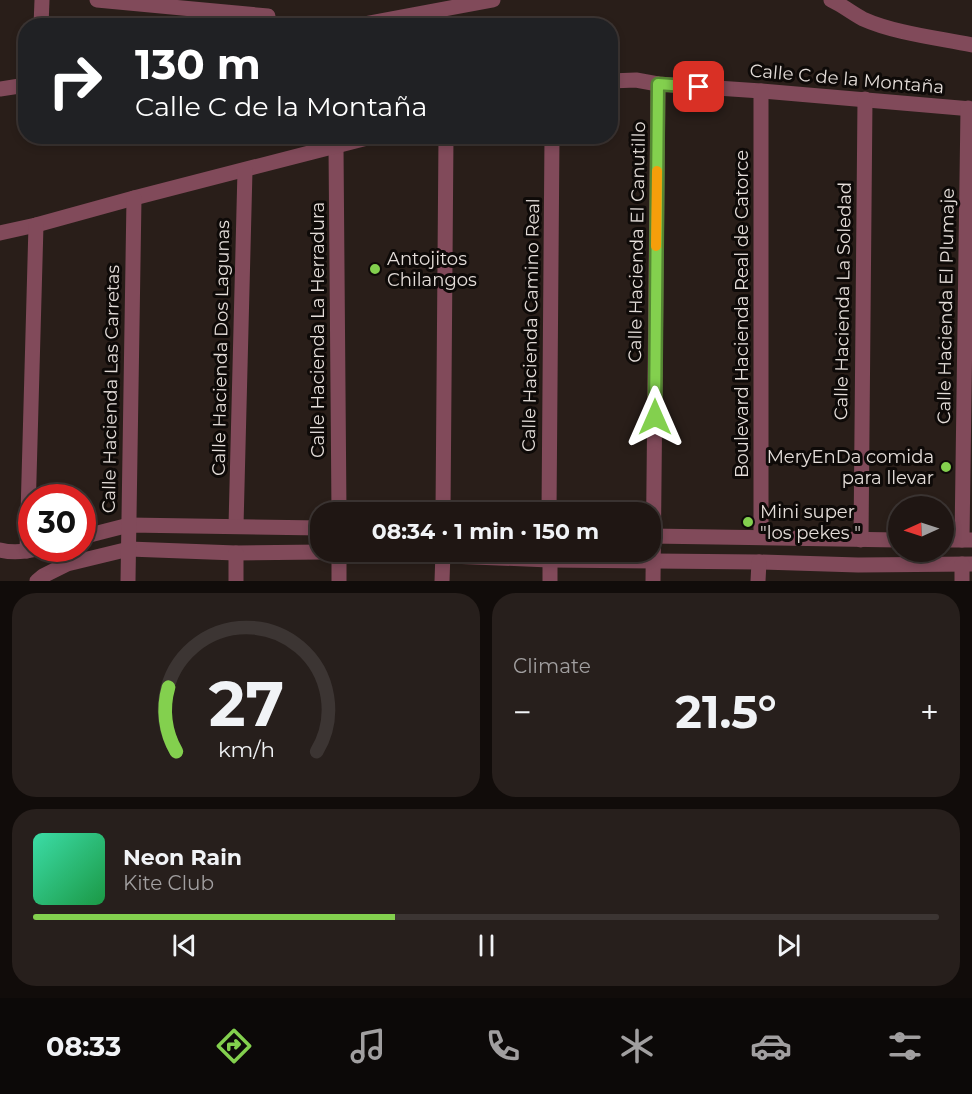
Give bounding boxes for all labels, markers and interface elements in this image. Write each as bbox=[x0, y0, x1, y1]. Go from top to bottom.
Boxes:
text: 130 m bbox=[135, 38, 261, 90]
icon: right bbox=[36, 42, 114, 120]
street label: Calle C de la Montaña bbox=[749, 60, 945, 98]
pin bbox=[673, 61, 724, 112]
icon: arrive bbox=[682, 70, 715, 103]
text: Calle C de la Montaña bbox=[135, 90, 427, 123]
street label: Calle Hacienda El Canutillo bbox=[624, 121, 650, 363]
street label: Boulevard Hacienda Real de Catorce bbox=[731, 150, 753, 478]
street label: Calle Hacienda La Soledad bbox=[830, 182, 856, 420]
street label: Calle Hacienda El Plumaje bbox=[933, 188, 959, 424]
street label: Calle Hacienda Camino Real bbox=[518, 198, 544, 452]
street label: Calle Hacienda La Herradura bbox=[307, 202, 329, 458]
street label: Calle Hacienda Dos Lagunas bbox=[208, 220, 234, 476]
place label: Antojitos Chilangos bbox=[387, 248, 477, 291]
marker: Antojitos Chilangos bbox=[368, 262, 382, 276]
street label: Calle Hacienda Las Carretas bbox=[98, 264, 124, 513]
position arrow bbox=[623, 385, 687, 449]
place label: MeryEnDa comida para llevar bbox=[767, 446, 934, 489]
marker: MeryEnDa comida para llevar bbox=[939, 460, 953, 474]
speed limit sign: 30 bbox=[18, 484, 96, 562]
north arrow bbox=[888, 496, 954, 562]
map controls bbox=[888, 496, 954, 562]
place label: Mini super "los pekes " bbox=[760, 501, 861, 544]
marker: Mini super "los pekes " bbox=[741, 515, 755, 529]
text: 08:34 · 1 min · 150 m bbox=[372, 518, 599, 545]
text: Climate bbox=[513, 654, 591, 678]
text: 27 bbox=[208, 666, 284, 742]
text: 21.5° bbox=[675, 684, 777, 739]
text: − bbox=[513, 692, 532, 732]
text: + bbox=[920, 692, 939, 732]
text: km/h bbox=[217, 736, 275, 762]
text: Neon Rain bbox=[123, 844, 242, 871]
text: Kite Club bbox=[123, 871, 214, 895]
icon: previous bbox=[168, 929, 201, 962]
icon: pause bbox=[470, 929, 503, 962]
icon: next bbox=[772, 929, 805, 962]
icon: directions bbox=[213, 1025, 255, 1067]
icon: music bbox=[347, 1025, 389, 1067]
icon: phone bbox=[482, 1025, 524, 1067]
icon: climate bbox=[616, 1025, 658, 1067]
icon: car bbox=[750, 1025, 792, 1067]
icon: filters bbox=[884, 1025, 926, 1067]
text: 08:33 bbox=[46, 1030, 121, 1063]

